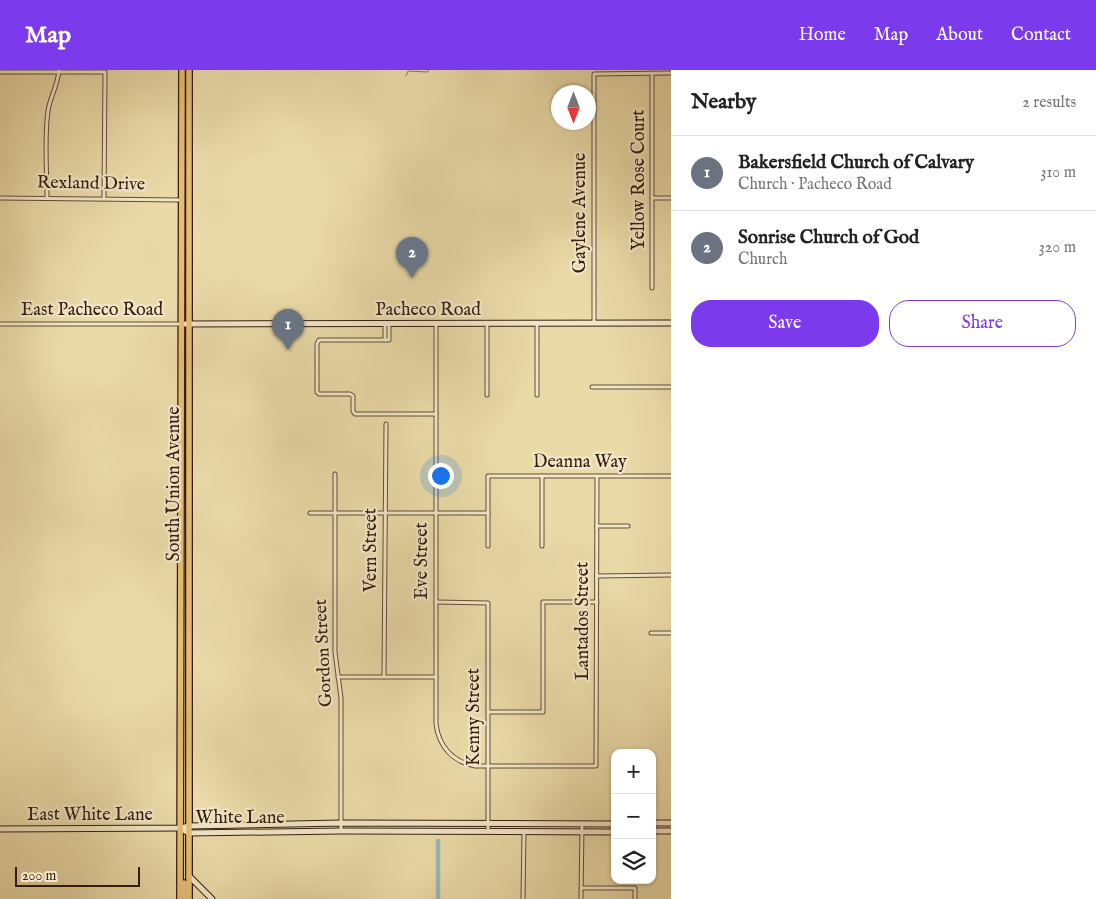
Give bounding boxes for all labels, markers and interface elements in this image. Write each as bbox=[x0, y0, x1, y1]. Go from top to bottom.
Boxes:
text: Map bbox=[25, 20, 71, 51]
text: Home bbox=[799, 24, 846, 47]
text: Map bbox=[874, 24, 908, 47]
text: About bbox=[936, 24, 983, 47]
text: Contact bbox=[1011, 24, 1071, 47]
north arrow bbox=[551, 85, 596, 130]
text: Nearby bbox=[691, 89, 756, 116]
text: 2 results bbox=[1022, 93, 1076, 113]
street label: Yellow Rose Court bbox=[628, 110, 651, 250]
text: Bakersfield Church of Calvary bbox=[738, 151, 974, 175]
street label: Gaylene Avenue bbox=[569, 153, 592, 273]
text: 1 bbox=[704, 163, 710, 183]
text: 310 m bbox=[1040, 163, 1076, 183]
street label: Rexland Drive bbox=[37, 172, 145, 196]
text: Church · Pacheco Road bbox=[738, 175, 892, 195]
text: Sonrise Church of God bbox=[738, 226, 919, 250]
pin: 2 bbox=[396, 237, 428, 278]
text: 2 bbox=[703, 238, 711, 258]
text: 320 m bbox=[1039, 238, 1076, 258]
text: Church bbox=[738, 250, 787, 270]
street label: East Pacheco Road bbox=[21, 299, 164, 322]
street label: Pacheco Road bbox=[375, 299, 481, 322]
button: Save bbox=[691, 300, 879, 347]
button: Share bbox=[889, 300, 1076, 347]
pin: 1 bbox=[272, 309, 304, 350]
street label: South Union Avenue bbox=[163, 406, 186, 562]
street label: Deanna Way bbox=[533, 451, 627, 474]
your location bbox=[428, 463, 454, 489]
street label: Vern Street bbox=[360, 508, 383, 593]
street label: Eve Street bbox=[411, 522, 434, 600]
street label: Lantados Street bbox=[572, 562, 595, 680]
street label: Gordon Street bbox=[310, 598, 338, 708]
street label: Kenny Street bbox=[463, 668, 486, 766]
map controls bbox=[611, 749, 656, 884]
button: + bbox=[611, 749, 656, 794]
button: − bbox=[611, 794, 656, 839]
street label: East White Lane bbox=[27, 804, 153, 827]
street label: White Lane bbox=[195, 807, 285, 830]
button: layers bbox=[611, 839, 656, 884]
scale bar bbox=[15, 864, 140, 887]
text: 200 m bbox=[22, 867, 56, 885]

